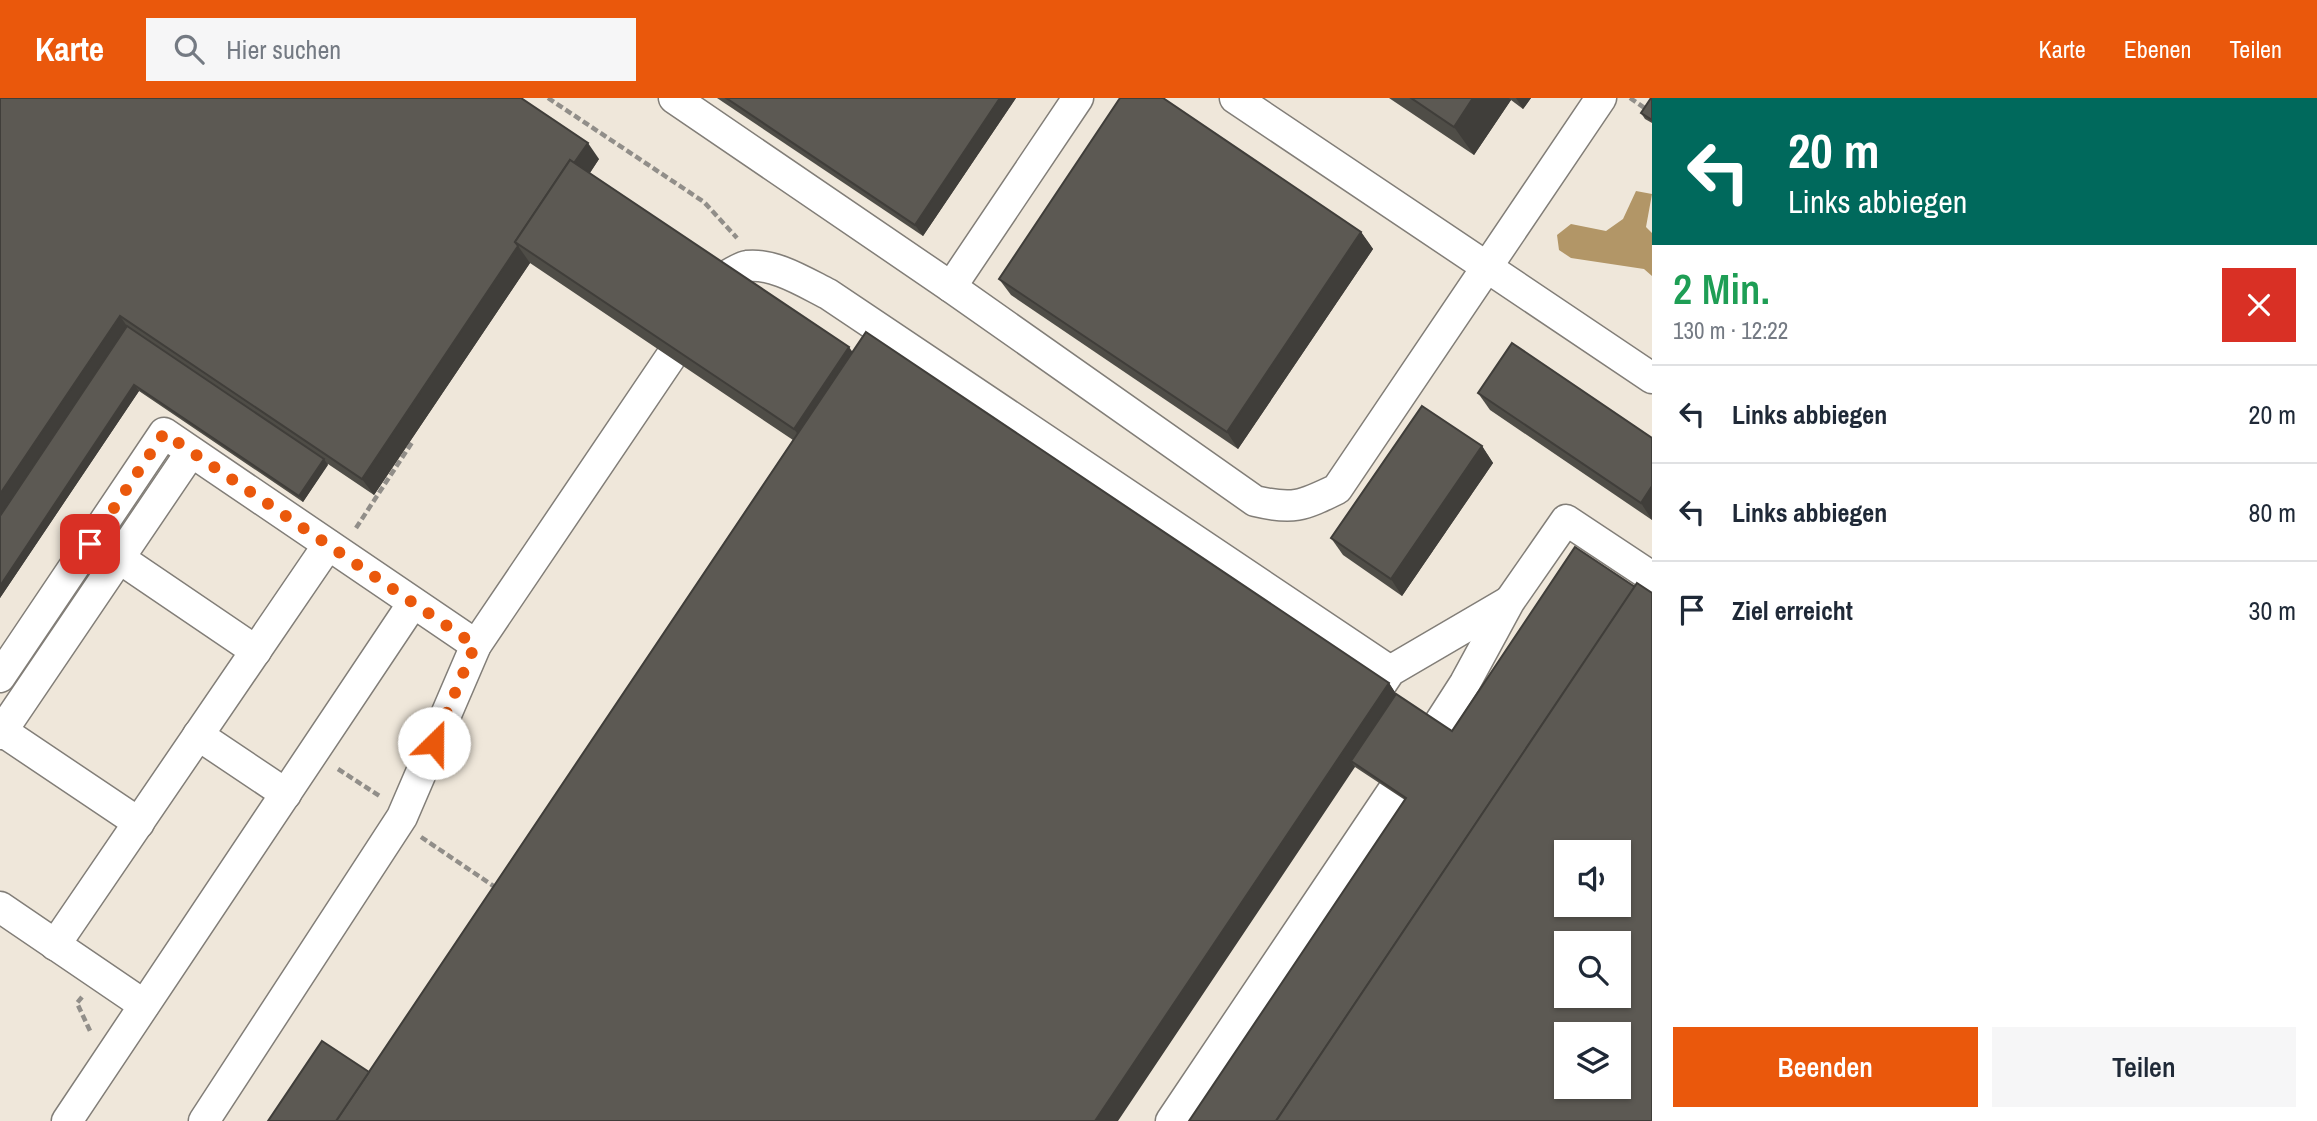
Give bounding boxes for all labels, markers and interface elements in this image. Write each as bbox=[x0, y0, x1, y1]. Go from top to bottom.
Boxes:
search box bbox=[146, 18, 636, 81]
text: Karte bbox=[35, 27, 104, 71]
icon: search bbox=[170, 30, 208, 68]
text: Hier suchen bbox=[226, 32, 341, 67]
text: Karte bbox=[2039, 33, 2086, 65]
text: Ebenen bbox=[2124, 33, 2191, 65]
text: Teilen bbox=[2229, 33, 2282, 65]
text: 20 m bbox=[1788, 117, 1880, 183]
icon: left bbox=[1673, 126, 1764, 217]
text: Links abbiegen bbox=[1788, 180, 1967, 223]
text: 2 Min. bbox=[1673, 261, 1770, 317]
button: close bbox=[2222, 268, 2296, 342]
text: 130 m · 12:22 bbox=[1673, 315, 1788, 346]
icon: left bbox=[1673, 395, 1711, 433]
text: Links abbiegen bbox=[1732, 397, 1887, 432]
text: 20 m bbox=[2249, 397, 2296, 432]
icon: left bbox=[1673, 493, 1711, 531]
text: Links abbiegen bbox=[1732, 495, 1887, 530]
text: 80 m bbox=[2249, 495, 2296, 530]
pin bbox=[60, 514, 120, 574]
icon: arrive bbox=[71, 525, 109, 563]
icon: arrive bbox=[1673, 591, 1711, 629]
text: Ziel erreicht bbox=[1732, 593, 1853, 628]
text: 30 m bbox=[2249, 593, 2296, 628]
position arrow bbox=[397, 706, 471, 780]
map controls bbox=[1554, 840, 1631, 1099]
button: sound bbox=[1554, 840, 1631, 917]
button: search bbox=[1554, 931, 1631, 1008]
button: layers bbox=[1554, 1022, 1631, 1099]
button: Beenden bbox=[1673, 1027, 1978, 1107]
button: Teilen bbox=[1992, 1027, 2296, 1107]

